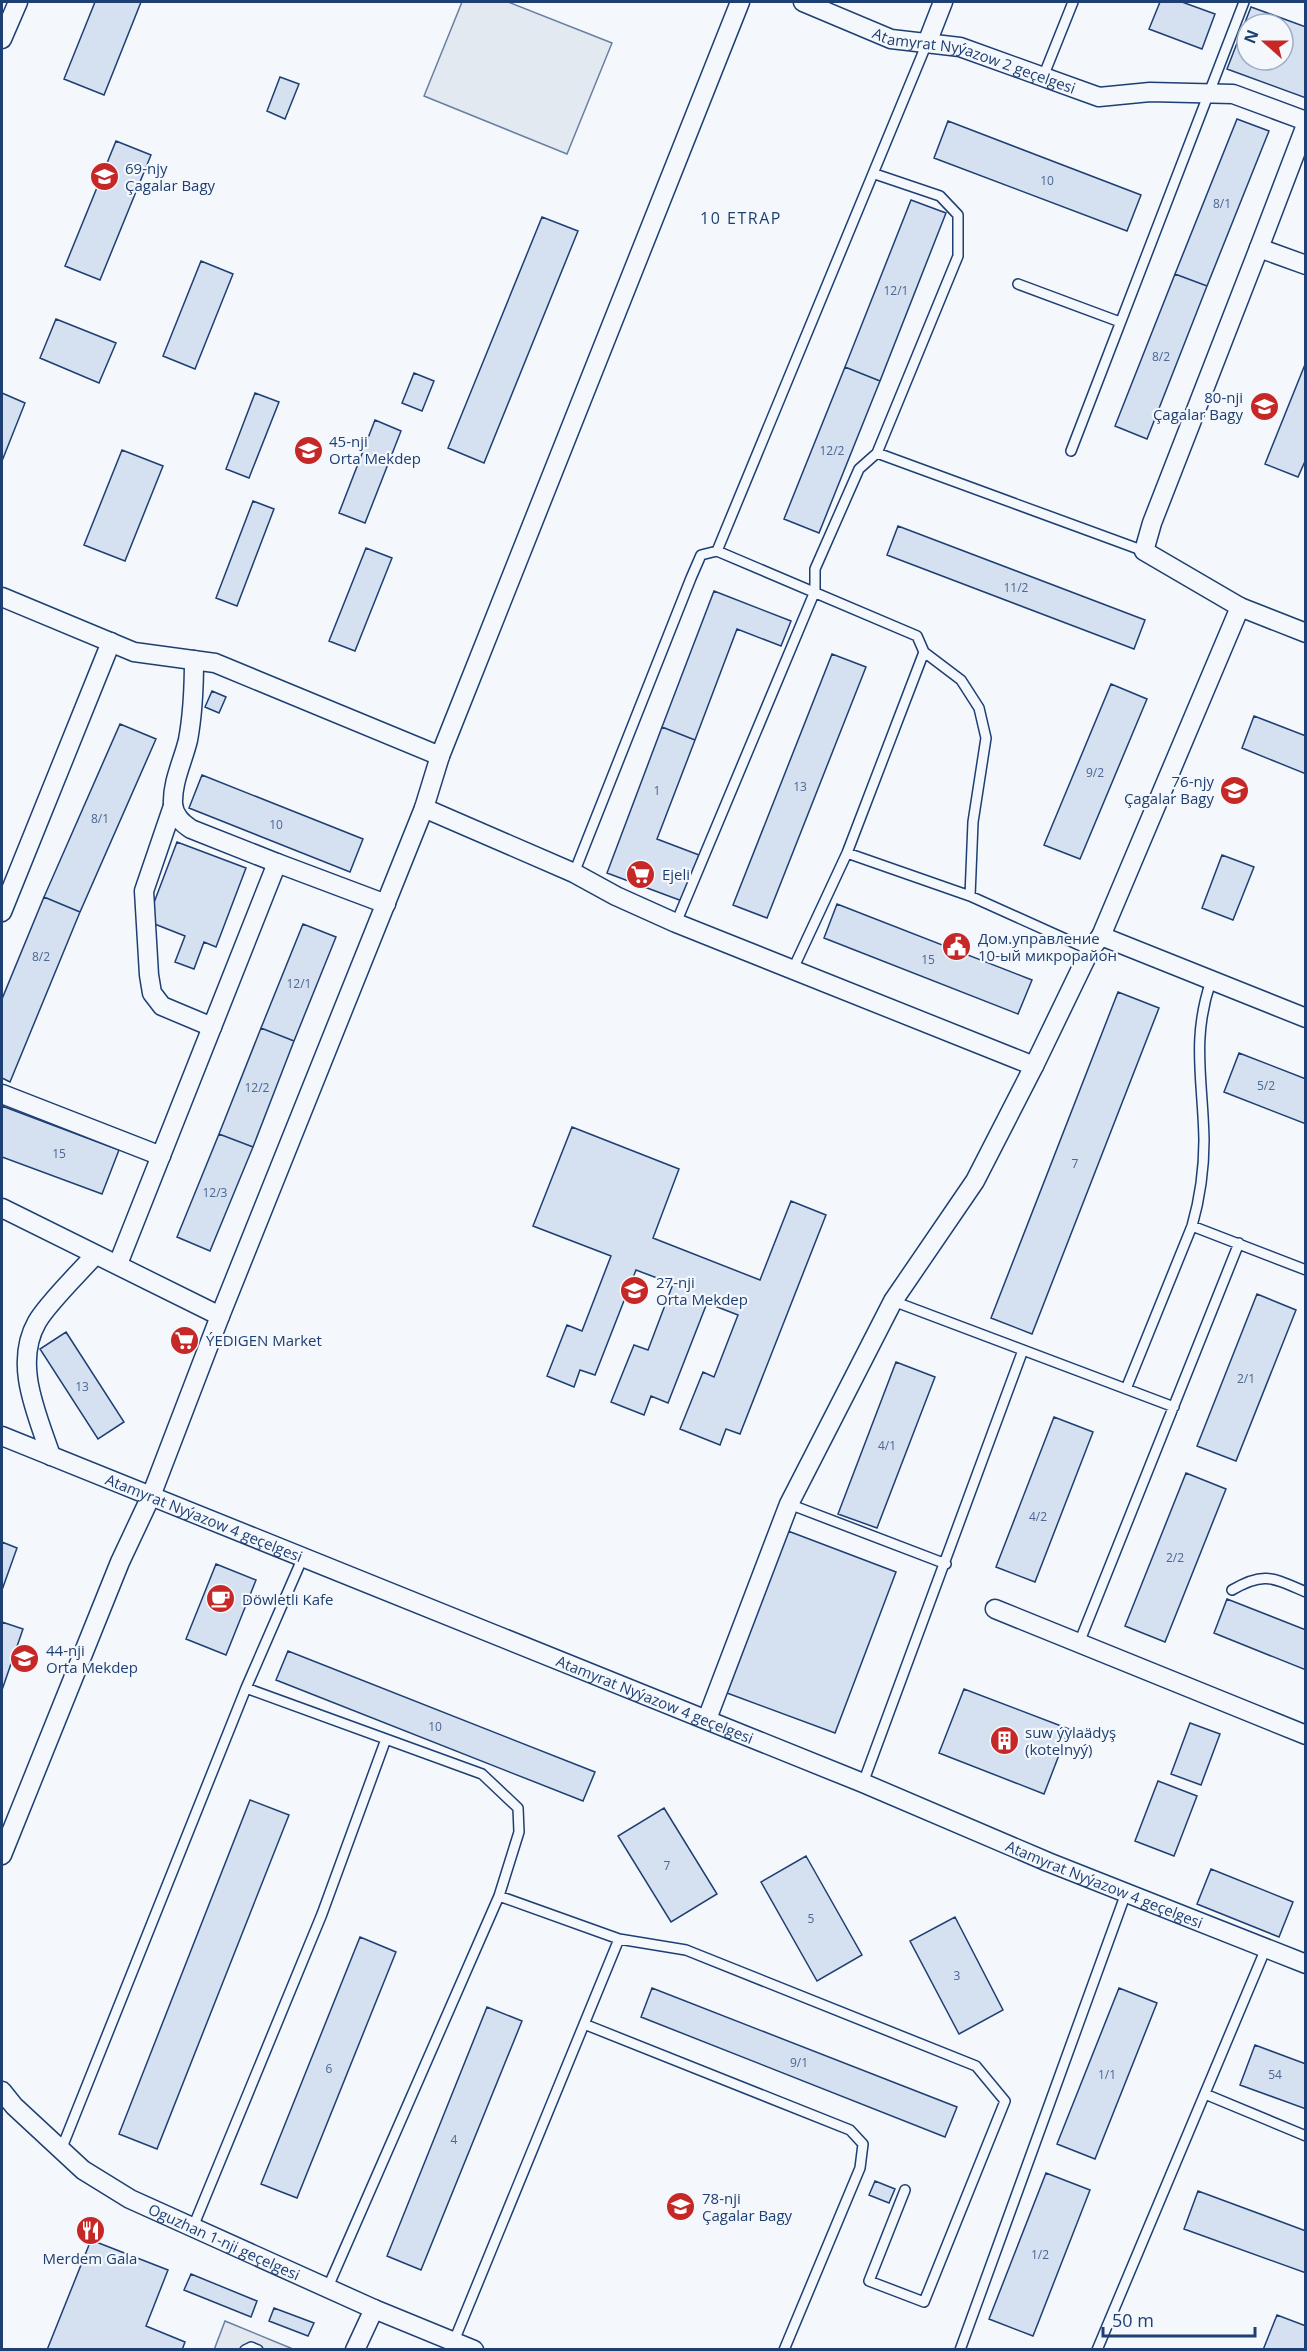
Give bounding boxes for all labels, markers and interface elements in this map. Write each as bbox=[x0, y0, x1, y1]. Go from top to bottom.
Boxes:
north arrow bbox=[1235, 12, 1295, 72]
street label: Atamyrat Nyýazow 2 geçelgesi bbox=[870, 22, 1079, 98]
text: N bbox=[1238, 27, 1264, 47]
place label: 69-njy Çagalar Bagy bbox=[125, 158, 216, 195]
school or university icon: 69-njy Çagalar Bagy bbox=[88, 161, 120, 193]
house number: 10 bbox=[1040, 172, 1054, 189]
house number: 8/1 bbox=[1213, 195, 1231, 212]
district label: 10 ETRAP bbox=[700, 207, 782, 229]
house number: 12/1 bbox=[884, 282, 908, 299]
house number: 8/2 bbox=[1152, 348, 1170, 365]
place label: 80-nji Çagalar Bagy bbox=[1153, 387, 1243, 424]
school or university icon: 80-nji Çagalar Bagy bbox=[1248, 390, 1280, 422]
place label: 45-nji Orta Mekdep bbox=[329, 431, 421, 468]
school or university icon: 45-nji Orta Mekdep bbox=[292, 434, 324, 466]
house number: 12/2 bbox=[820, 442, 845, 459]
house number: 11/2 bbox=[1004, 579, 1029, 596]
house number: 9/2 bbox=[1086, 764, 1104, 781]
place label: 76-njy Çagalar Bagy bbox=[1124, 771, 1214, 808]
school or university icon: 76-njy Çagalar Bagy bbox=[1219, 774, 1251, 806]
house number: 13 bbox=[793, 778, 807, 795]
house number: 1 bbox=[654, 782, 660, 799]
house number: 8/1 bbox=[91, 810, 109, 827]
house number: 10 bbox=[269, 816, 283, 833]
supermarket icon: Ejeli bbox=[625, 858, 657, 890]
place label: Ejeli bbox=[662, 864, 690, 884]
place label: Дом.управление 10-ый микрорайон bbox=[978, 928, 1117, 965]
public building icon: Дом.управление 10-ый микрорайон bbox=[941, 931, 973, 963]
house number: 8/2 bbox=[32, 948, 50, 965]
house number: 15 bbox=[921, 951, 935, 968]
house number: 12/1 bbox=[287, 975, 311, 992]
house number: 5/2 bbox=[1257, 1077, 1275, 1094]
house number: 12/2 bbox=[245, 1079, 270, 1096]
house number: 15 bbox=[52, 1145, 66, 1162]
house number: 7 bbox=[1072, 1155, 1079, 1172]
house number: 12/3 bbox=[203, 1184, 228, 1201]
place label: 27-nji Orta Mekdep bbox=[656, 1272, 748, 1309]
school or university icon: 27-nji Orta Mekdep bbox=[619, 1275, 651, 1307]
supermarket icon: ÝEDIGEN Market bbox=[169, 1324, 201, 1356]
place label: ÝEDIGEN Market bbox=[206, 1330, 322, 1350]
house number: 2/1 bbox=[1237, 1370, 1255, 1387]
house number: 13 bbox=[75, 1378, 89, 1395]
house number: 4/1 bbox=[878, 1437, 896, 1454]
street label: Atamyrat Nyýazow 4 geçelgesi bbox=[103, 1469, 306, 1566]
house number: 4/2 bbox=[1029, 1508, 1047, 1525]
house number: 2/2 bbox=[1166, 1549, 1184, 1566]
cafe icon: Döwletli Kafe bbox=[205, 1583, 237, 1615]
place label: Döwletli Kafe bbox=[242, 1589, 334, 1609]
place label: 44-nji Orta Mekdep bbox=[46, 1640, 138, 1677]
school or university icon: 44-nji Orta Mekdep bbox=[9, 1643, 41, 1675]
street label: Atamyrat Nyýazow 4 geçelgesi bbox=[554, 1651, 756, 1748]
house number: 10 bbox=[428, 1718, 442, 1735]
place label: suw ýylaädyş (kotelnyý) bbox=[1025, 1722, 1116, 1759]
building icon: suw ýylaädyş (kotelnyý) bbox=[988, 1725, 1020, 1757]
street label: Atamyrat Nyýazow 4 geçelgesi bbox=[1003, 1835, 1206, 1932]
house number: 7 bbox=[664, 1857, 671, 1874]
house number: 5 bbox=[808, 1910, 815, 1927]
house number: 3 bbox=[954, 1967, 961, 1984]
house number: 9/1 bbox=[790, 2054, 808, 2071]
house number: 6 bbox=[326, 2060, 333, 2077]
house number: 1/1 bbox=[1098, 2066, 1116, 2083]
house number: 54 bbox=[1268, 2066, 1282, 2083]
house number: 4 bbox=[451, 2131, 458, 2148]
place label: 78-nji Çagalar Bagy bbox=[702, 2188, 793, 2225]
school or university icon: 78-nji Çagalar Bagy bbox=[665, 2191, 697, 2223]
street label: Oguzhan 1-nji geçelgesi bbox=[145, 2199, 303, 2284]
restaurant icon: Merdem Gala bbox=[74, 2215, 106, 2247]
house number: 1/2 bbox=[1031, 2246, 1049, 2263]
place label: Merdem Gala bbox=[43, 2248, 137, 2268]
scale bar bbox=[1103, 2300, 1254, 2338]
text: 50 m bbox=[1112, 2308, 1154, 2332]

